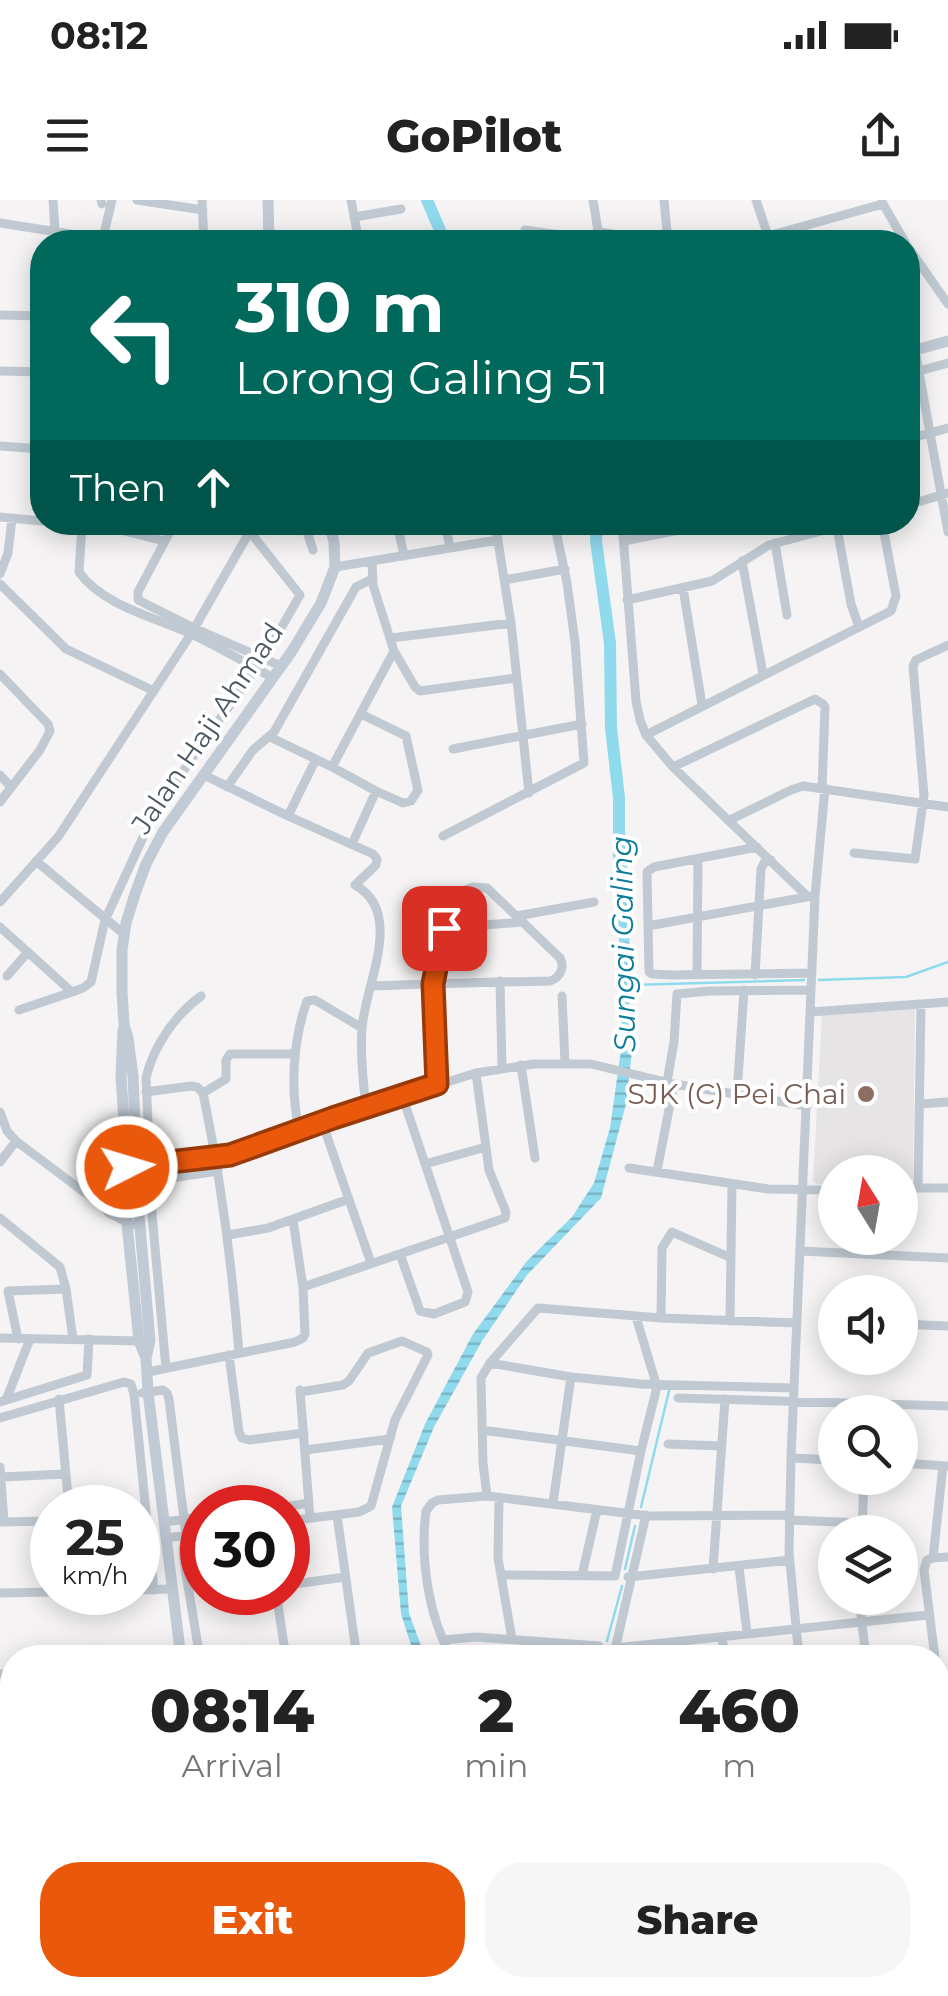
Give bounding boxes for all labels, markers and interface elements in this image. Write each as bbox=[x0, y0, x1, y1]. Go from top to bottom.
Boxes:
text: 08:12 bbox=[50, 12, 148, 59]
icon: menu bbox=[40, 108, 95, 163]
text: GoPilot bbox=[386, 108, 562, 163]
icon: share bbox=[853, 108, 908, 163]
text: 310 m bbox=[235, 264, 445, 350]
icon: left bbox=[70, 270, 200, 400]
text: Lorong Galing 51 bbox=[235, 350, 608, 405]
icon: ahead bbox=[186, 460, 241, 515]
text: Then bbox=[70, 464, 166, 511]
street label: Jalan Haji Ahmad bbox=[123, 616, 290, 841]
water label: Sungai Galing bbox=[603, 836, 643, 1052]
pin bbox=[402, 886, 487, 971]
icon: arrive bbox=[417, 901, 472, 956]
place label: SJK (C) Pei Chai bbox=[628, 1077, 846, 1111]
marker: SJK (C) Pei Chai bbox=[855, 1083, 877, 1105]
position arrow bbox=[75, 1115, 179, 1219]
north arrow bbox=[818, 1155, 918, 1255]
map controls bbox=[818, 1155, 918, 1615]
button: sound bbox=[818, 1275, 918, 1375]
button: search bbox=[818, 1395, 918, 1495]
speed limit sign: 30 bbox=[180, 1485, 310, 1615]
text: 25 bbox=[65, 1507, 125, 1568]
button: layers bbox=[818, 1515, 918, 1615]
text: km/h bbox=[62, 1560, 128, 1590]
text: 08:14 bbox=[150, 1674, 314, 1747]
text: 2 bbox=[478, 1674, 514, 1747]
text: 460 bbox=[678, 1674, 800, 1747]
text: Arrival bbox=[182, 1746, 283, 1785]
text: min bbox=[464, 1746, 528, 1785]
text: m bbox=[722, 1746, 756, 1785]
button: Exit bbox=[40, 1862, 465, 1977]
button: Share bbox=[485, 1862, 910, 1977]

